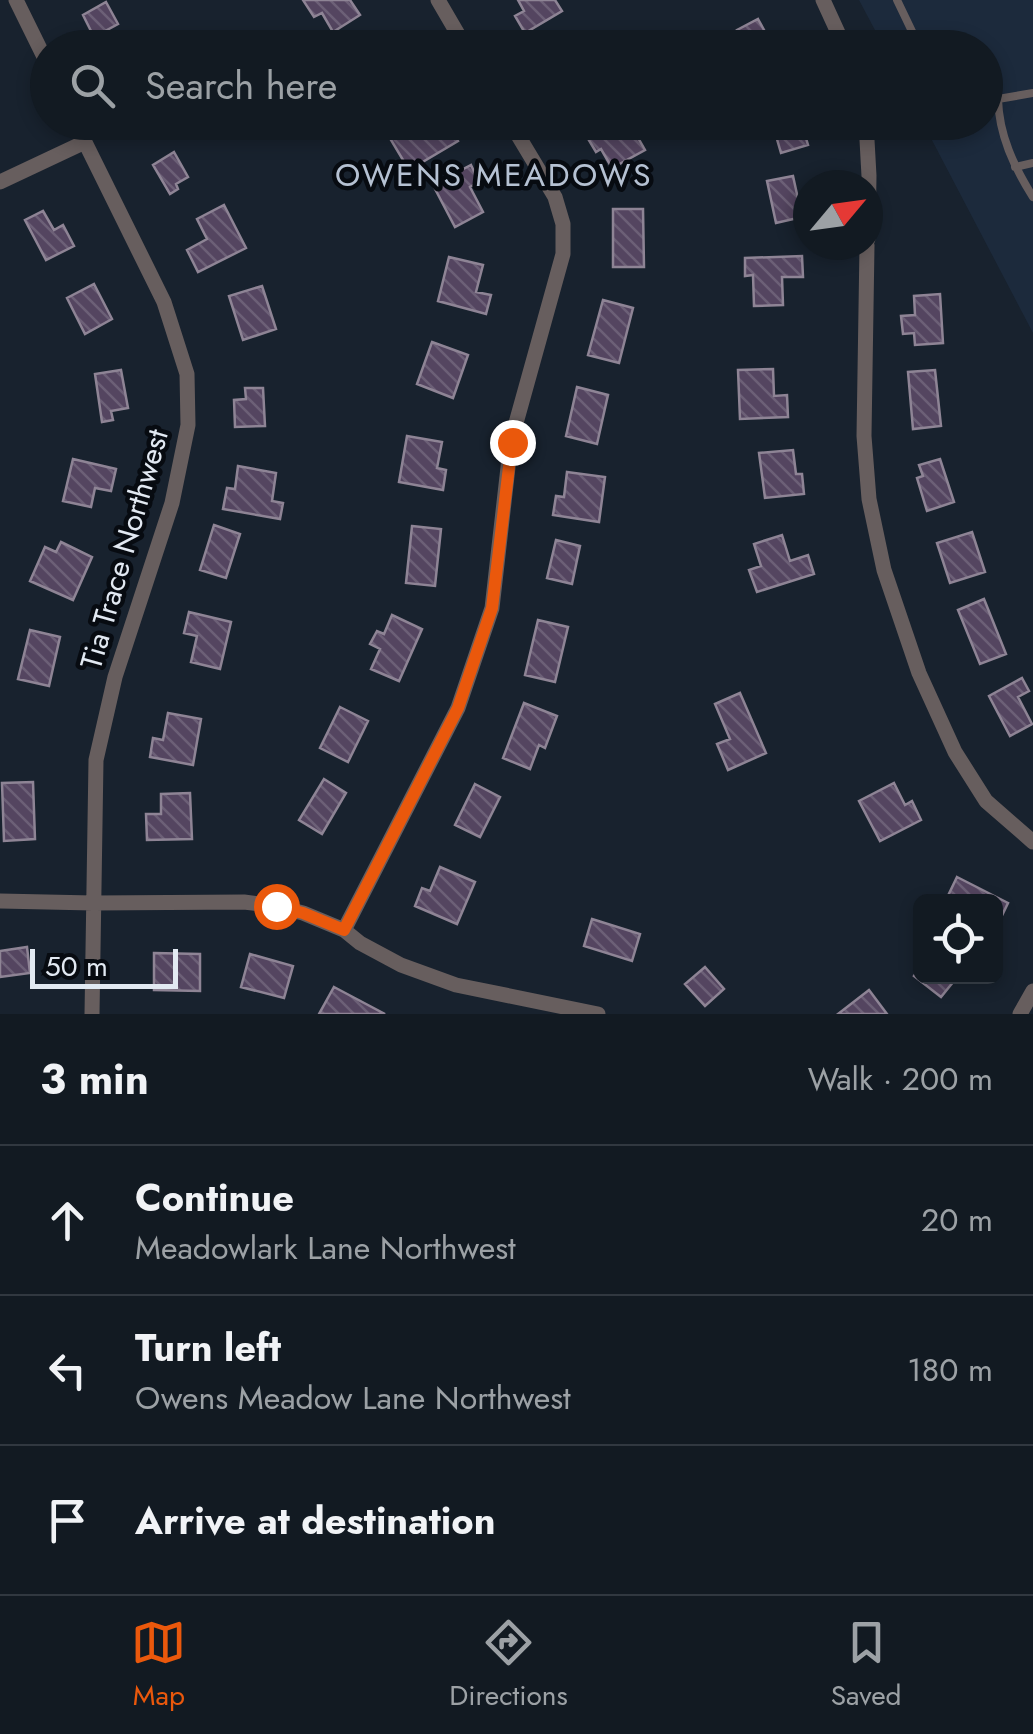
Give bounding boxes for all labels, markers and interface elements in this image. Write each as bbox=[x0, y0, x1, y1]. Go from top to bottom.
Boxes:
search box bbox=[30, 30, 1003, 140]
icon: search bbox=[65, 58, 120, 113]
text: Search here bbox=[145, 58, 337, 113]
district label: OWENS MEADOWS bbox=[335, 152, 653, 198]
north arrow bbox=[793, 170, 883, 260]
route end bbox=[490, 420, 536, 466]
street label: Tia Trace Northwest bbox=[69, 423, 179, 674]
route start bbox=[254, 884, 300, 930]
map controls bbox=[913, 894, 1003, 984]
button: locate bbox=[913, 894, 1003, 984]
scale bar bbox=[30, 944, 178, 988]
text: 50 m bbox=[45, 946, 108, 987]
text: 3 min bbox=[40, 1049, 149, 1110]
text: Walk · 200 m bbox=[808, 1056, 993, 1102]
text: Continue bbox=[135, 1170, 294, 1225]
icon: ahead bbox=[40, 1193, 95, 1248]
text: 20 m bbox=[921, 1197, 993, 1243]
text: Meadowlark Lane Northwest bbox=[135, 1225, 516, 1271]
text: Turn left bbox=[135, 1320, 281, 1375]
icon: left bbox=[40, 1343, 95, 1398]
text: 180 m bbox=[907, 1347, 993, 1393]
text: Owens Meadow Lane Northwest bbox=[135, 1375, 571, 1421]
icon: arrive bbox=[40, 1493, 95, 1548]
text: Arrive at destination bbox=[135, 1493, 496, 1548]
tab: Map bbox=[131, 1615, 186, 1716]
tab: Directions bbox=[449, 1615, 568, 1716]
tab: Saved bbox=[831, 1615, 902, 1716]

